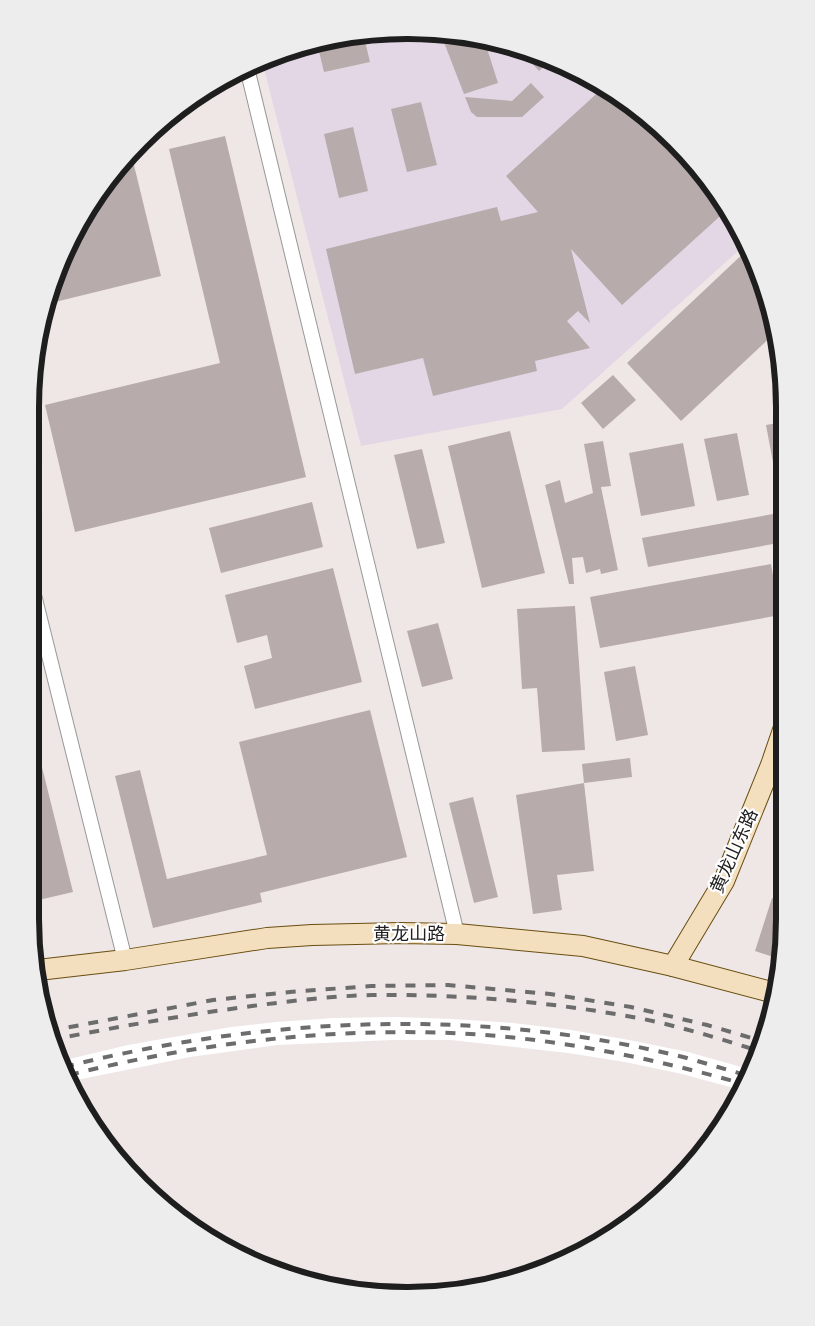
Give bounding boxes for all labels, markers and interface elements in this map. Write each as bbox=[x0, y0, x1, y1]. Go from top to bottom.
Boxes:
street label: 黄龙山东路 bbox=[706, 805, 762, 897]
street label: 黄龙山路 bbox=[373, 923, 445, 945]

